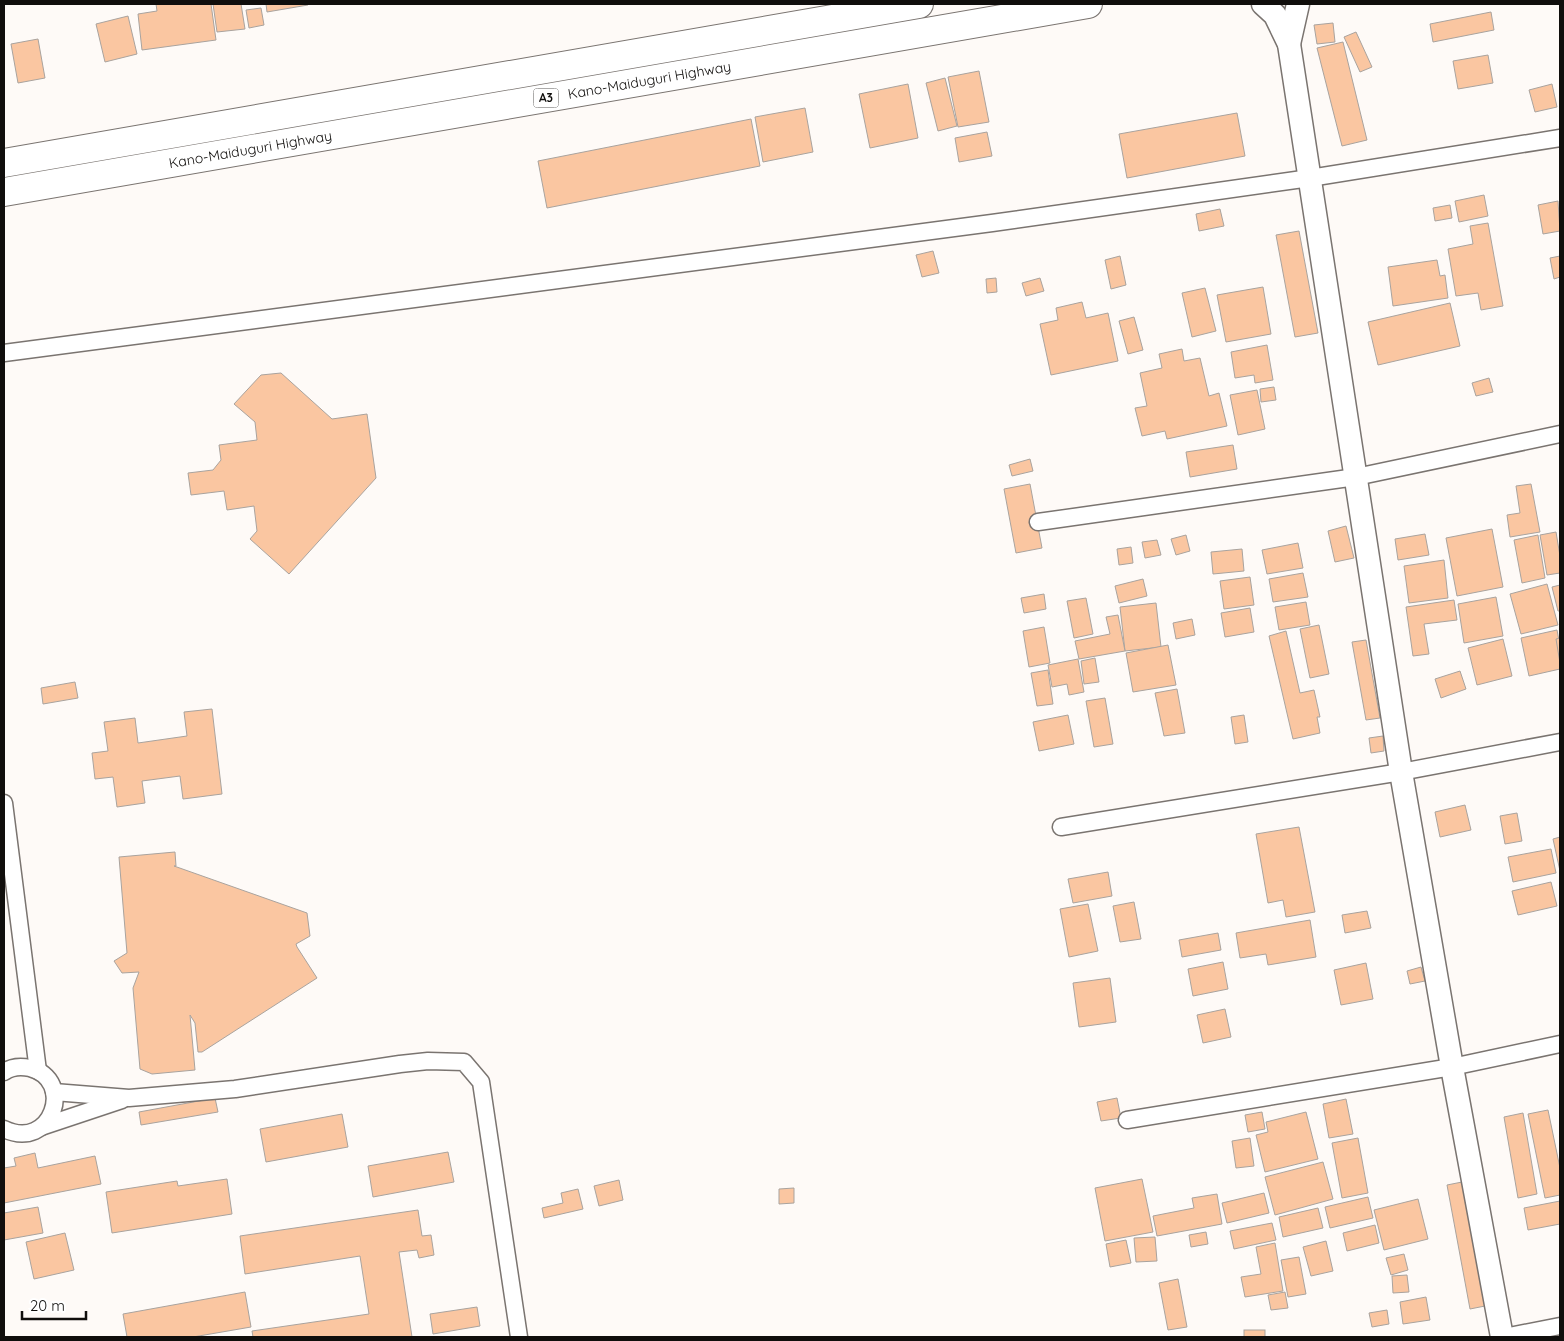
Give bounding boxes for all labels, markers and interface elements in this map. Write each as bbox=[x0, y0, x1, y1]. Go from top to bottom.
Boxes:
street label: Kano-Maiduguri Highway bbox=[566, 57, 732, 103]
road number: A3 bbox=[534, 89, 558, 108]
street label: Kano-Maiduguri Highway bbox=[167, 126, 333, 172]
scale bar bbox=[22, 1288, 86, 1320]
text: 20 m bbox=[30, 1296, 65, 1315]

